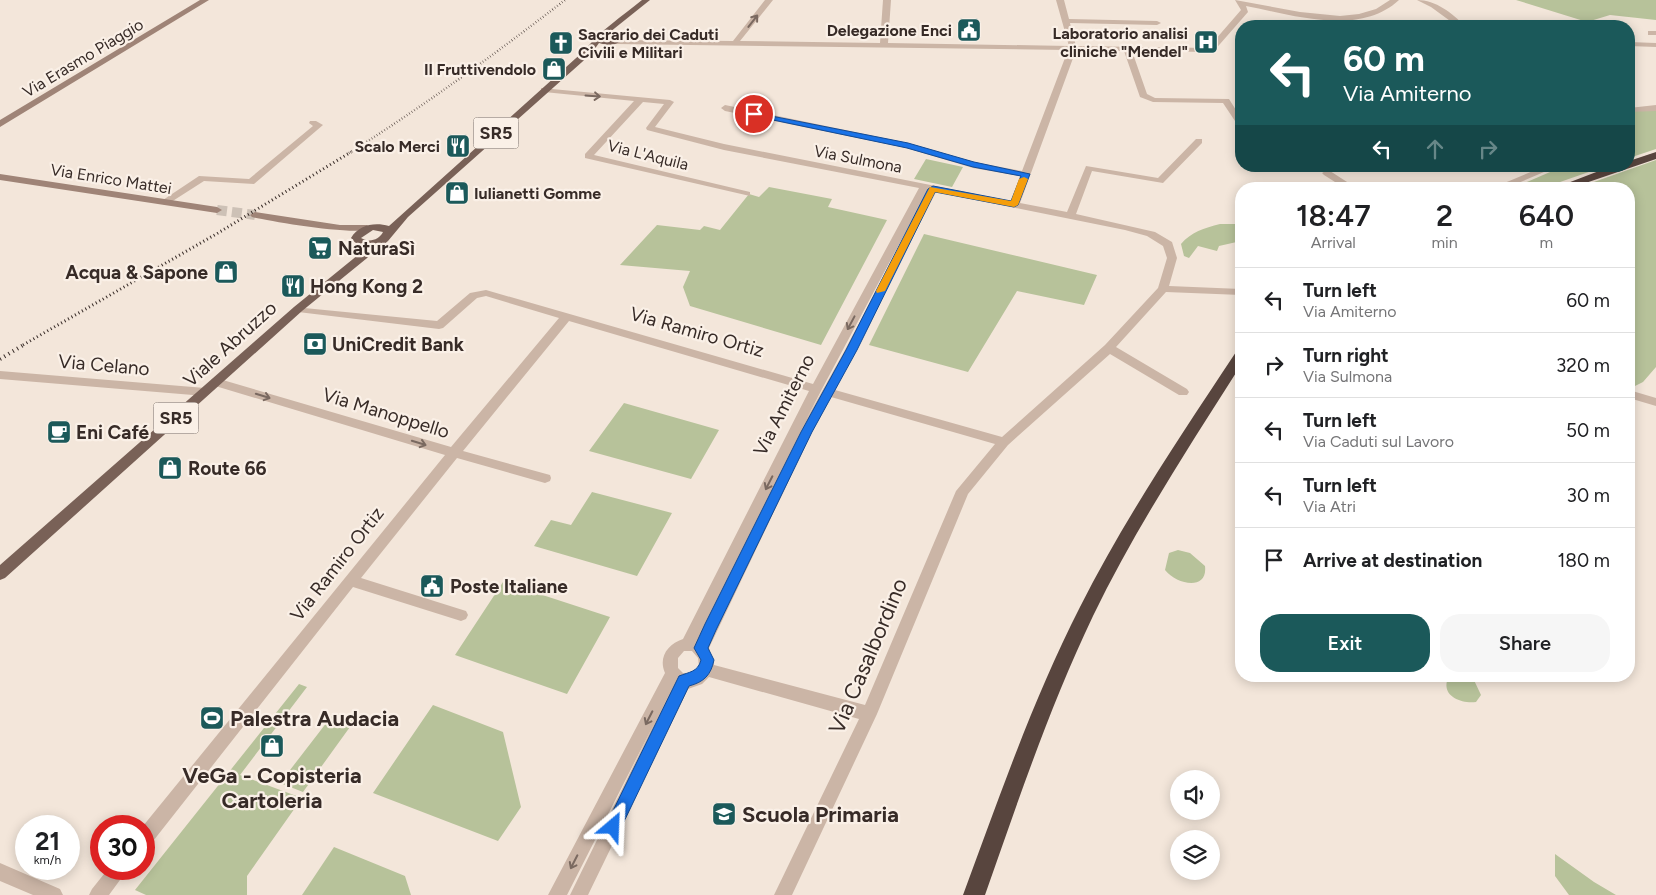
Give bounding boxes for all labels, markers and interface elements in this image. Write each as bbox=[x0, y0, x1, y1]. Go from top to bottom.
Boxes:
street label: Via Erasmo Piaggio bbox=[19, 15, 147, 101]
one-way arrow bbox=[747, 15, 758, 28]
public building icon: Delegazione Enci bbox=[956, 17, 982, 43]
place label: Delegazione Enci bbox=[827, 21, 952, 40]
place label: Laboratorio analisi cliniche "Mendel" bbox=[1053, 24, 1188, 61]
place label: Sacrario dei Caduti Civili e Militari bbox=[578, 25, 719, 62]
hospital icon: Laboratorio analisi cliniche "Mendel" bbox=[1193, 29, 1219, 55]
church icon: Sacrario dei Caduti Civili e Militari bbox=[548, 30, 574, 56]
text: 60 m bbox=[1343, 38, 1425, 80]
icon: left bbox=[1260, 40, 1325, 105]
shop icon: Il Fruttivendolo bbox=[541, 56, 567, 82]
place label: Il Fruttivendolo bbox=[424, 60, 536, 79]
text: Via Amiterno bbox=[1343, 80, 1471, 107]
one-way arrow bbox=[585, 91, 601, 100]
pin bbox=[733, 93, 775, 135]
icon: arrive bbox=[740, 100, 768, 128]
road number: SR5 bbox=[474, 118, 518, 148]
restaurant icon: Scalo Merci bbox=[445, 133, 471, 159]
icon: left bbox=[1368, 135, 1396, 163]
icon: ahead bbox=[1421, 135, 1449, 163]
icon: right bbox=[1474, 135, 1502, 163]
street label: Via L'Aquila bbox=[606, 136, 690, 174]
place label: Scalo Merci bbox=[354, 137, 440, 156]
street label: Via Sulmona bbox=[812, 141, 904, 177]
street label: Via Enrico Mattei bbox=[49, 160, 173, 198]
shop icon: Iulianetti Gomme bbox=[444, 180, 470, 206]
place label: Iulianetti Gomme bbox=[474, 184, 601, 203]
text: 18:47 bbox=[1296, 197, 1371, 234]
text: 2 bbox=[1436, 197, 1453, 234]
text: 640 bbox=[1519, 197, 1574, 234]
text: Arrival bbox=[1311, 233, 1356, 252]
text: min bbox=[1431, 233, 1458, 252]
text: m bbox=[1540, 233, 1553, 252]
supermarket icon: NaturaSì bbox=[307, 235, 333, 261]
place label: NaturaSì bbox=[338, 237, 415, 260]
shop icon: Acqua & Sapone bbox=[213, 259, 239, 285]
place label: Acqua & Sapone bbox=[65, 261, 208, 284]
restaurant icon: Hong Kong 2 bbox=[280, 273, 306, 299]
place label: Hong Kong 2 bbox=[310, 275, 423, 298]
text: Turn left bbox=[1303, 279, 1377, 302]
icon: left bbox=[1260, 286, 1288, 314]
text: 60 m bbox=[1566, 289, 1610, 312]
street label: Viale Abruzzo bbox=[179, 296, 281, 392]
street label: Via Ramiro Ortiz bbox=[627, 302, 767, 362]
text: Via Amiterno bbox=[1303, 302, 1396, 321]
one-way arrow bbox=[846, 315, 856, 329]
bank icon: UniCredit Bank bbox=[302, 331, 328, 357]
place label: UniCredit Bank bbox=[332, 333, 465, 356]
text: Turn right bbox=[1303, 344, 1389, 367]
street label: Via Celano bbox=[57, 350, 151, 380]
street label: Via Amiterno bbox=[749, 350, 819, 460]
icon: right bbox=[1260, 351, 1288, 379]
text: 320 m bbox=[1556, 354, 1610, 377]
text: Via Sulmona bbox=[1303, 367, 1392, 386]
street label: Via Manoppello bbox=[320, 383, 452, 443]
one-way arrow bbox=[255, 391, 271, 401]
road number: SR5 bbox=[154, 402, 198, 433]
text: Turn left bbox=[1303, 409, 1377, 432]
icon: left bbox=[1260, 416, 1288, 444]
cafe icon: Eni Café bbox=[46, 419, 72, 445]
text: 50 m bbox=[1566, 419, 1610, 442]
place label: Eni Café bbox=[76, 421, 150, 444]
text: Via Caduti sul Lavoro bbox=[1303, 432, 1454, 451]
one-way arrow bbox=[410, 438, 426, 448]
shop icon: Route 66 bbox=[157, 455, 183, 481]
place label: Route 66 bbox=[188, 457, 267, 480]
text: Turn left bbox=[1303, 474, 1377, 497]
one-way arrow bbox=[764, 475, 774, 490]
icon: left bbox=[1260, 481, 1288, 509]
text: 30 m bbox=[1567, 484, 1610, 507]
text: Via Atri bbox=[1303, 497, 1356, 516]
street label: Via Ramiro Ortiz bbox=[285, 502, 389, 626]
icon: arrive bbox=[1260, 546, 1288, 574]
text: Arrive at destination bbox=[1303, 549, 1482, 572]
text: 180 m bbox=[1557, 549, 1610, 572]
public building icon: Poste Italiane bbox=[419, 573, 445, 599]
street label: Via Casalbordino bbox=[823, 574, 913, 738]
place label: Poste Italiane bbox=[450, 575, 568, 598]
button: Exit bbox=[1260, 614, 1430, 672]
button: Share bbox=[1440, 614, 1610, 672]
sports icon: Palestra Audacia bbox=[199, 705, 225, 731]
place label: Palestra Audacia bbox=[230, 705, 399, 732]
one-way arrow bbox=[644, 710, 654, 725]
shop icon: VeGa - Copisteria Cartoleria bbox=[259, 733, 285, 759]
place label: VeGa - Copisteria Cartoleria bbox=[182, 762, 362, 814]
map controls bbox=[1170, 770, 1220, 880]
button: sound bbox=[1170, 770, 1220, 820]
position arrow bbox=[586, 800, 638, 852]
school or university icon: Scuola Primaria bbox=[711, 801, 737, 827]
place label: Scuola Primaria bbox=[742, 801, 899, 828]
speed limit sign: 30 bbox=[90, 815, 155, 880]
text: 21 bbox=[35, 826, 60, 856]
button: layers bbox=[1170, 830, 1220, 880]
text: km/h bbox=[34, 853, 61, 867]
one-way arrow bbox=[569, 854, 578, 869]

